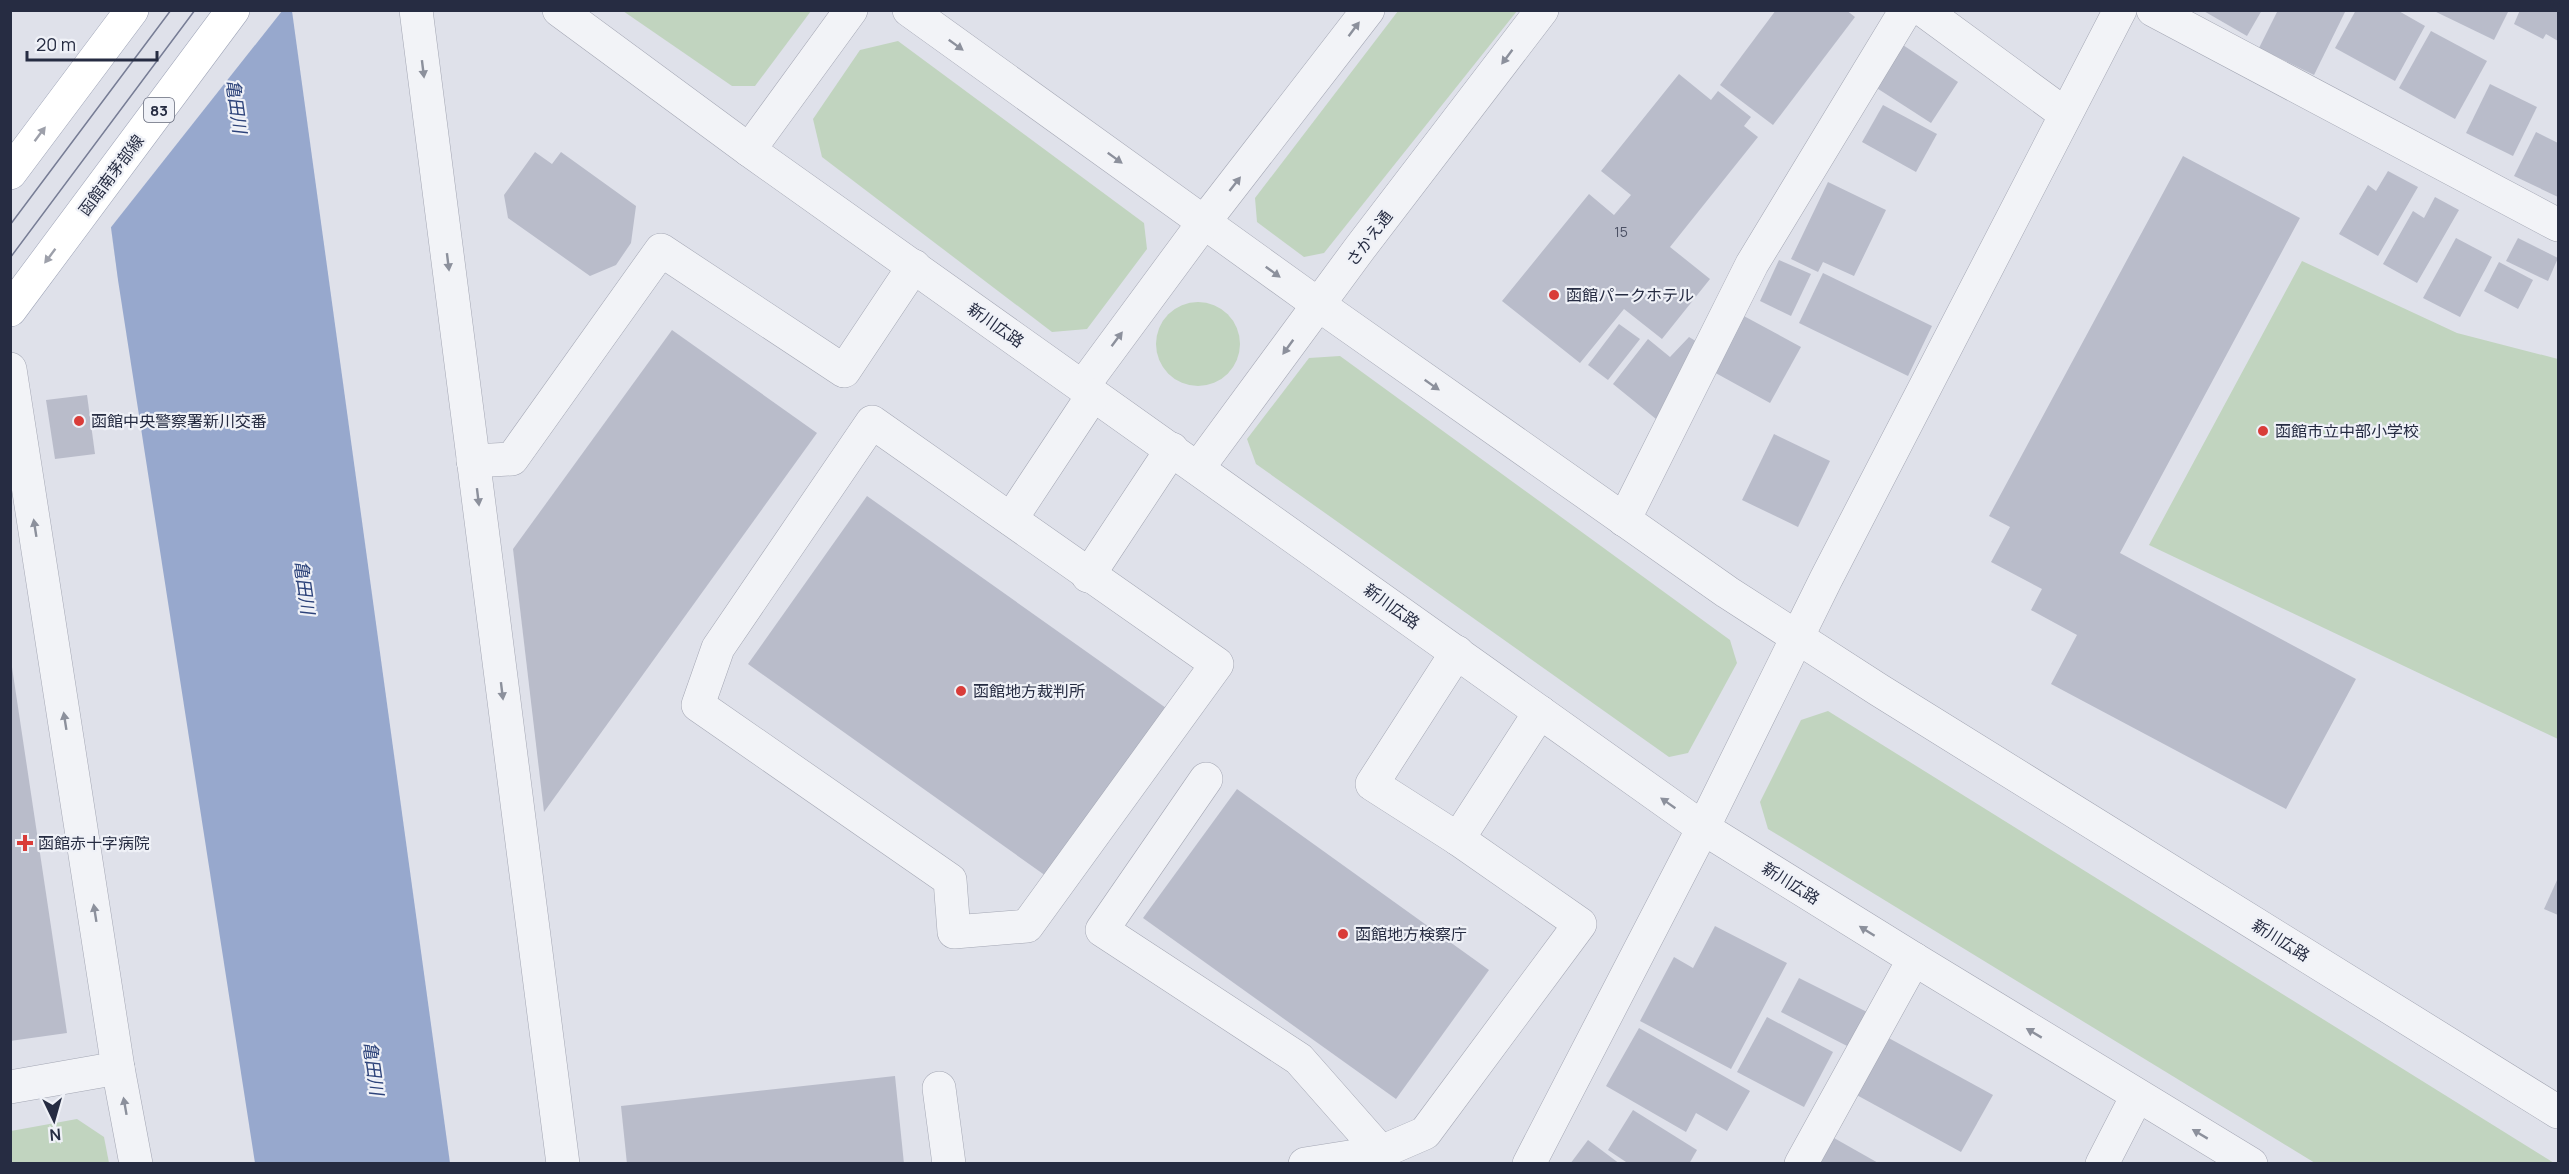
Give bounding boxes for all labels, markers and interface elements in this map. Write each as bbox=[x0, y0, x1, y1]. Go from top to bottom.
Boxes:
one-way arrow bbox=[1348, 21, 1360, 37]
scale bar bbox=[27, 24, 158, 62]
text: 20 m bbox=[36, 32, 76, 56]
one-way arrow bbox=[949, 38, 964, 50]
one-way arrow bbox=[1500, 49, 1513, 65]
one-way arrow bbox=[419, 59, 428, 78]
water label: 亀田川 bbox=[221, 78, 253, 136]
road number: 83 bbox=[144, 98, 174, 122]
one-way arrow bbox=[34, 126, 46, 142]
street label: 函館南茅部線 bbox=[73, 130, 149, 220]
one-way arrow bbox=[1106, 152, 1122, 164]
one-way arrow bbox=[1228, 176, 1241, 191]
street label: さかえ通 bbox=[1341, 206, 1397, 270]
house number: 15 bbox=[1614, 222, 1628, 241]
one-way arrow bbox=[45, 249, 57, 264]
one-way arrow bbox=[443, 253, 453, 272]
one-way arrow bbox=[1264, 266, 1280, 278]
place label: 函館パークホテル bbox=[1566, 284, 1694, 306]
marker: 函館パークホテル bbox=[1547, 288, 1561, 302]
street label: 新川広路 bbox=[963, 298, 1029, 352]
one-way arrow bbox=[1111, 332, 1123, 347]
one-way arrow bbox=[1282, 338, 1294, 354]
one-way arrow bbox=[1424, 379, 1440, 391]
place label: 函館中央警察署新川交番 bbox=[91, 410, 267, 432]
marker: 函館中央警察署新川交番 bbox=[72, 414, 86, 428]
place label: 函館市立中部小学校 bbox=[2275, 420, 2419, 442]
marker: 函館市立中部小学校 bbox=[2256, 424, 2270, 438]
one-way arrow bbox=[473, 488, 482, 507]
one-way arrow bbox=[30, 518, 39, 537]
water label: 亀田川 bbox=[289, 559, 321, 617]
street label: 新川広路 bbox=[1360, 578, 1424, 634]
place label: 函館地方裁判所 bbox=[973, 680, 1085, 702]
one-way arrow bbox=[498, 681, 507, 700]
marker: 函館地方裁判所 bbox=[954, 684, 968, 698]
one-way arrow bbox=[60, 711, 69, 730]
one-way arrow bbox=[1660, 797, 1676, 809]
place label: 函館赤十字病院 bbox=[38, 832, 150, 854]
marker: 函館赤十字病院 bbox=[16, 834, 34, 852]
street label: 新川広路 bbox=[1758, 857, 1824, 909]
one-way arrow bbox=[90, 904, 99, 923]
street label: 新川広路 bbox=[2248, 914, 2314, 966]
place label: 函館地方検察庁 bbox=[1355, 923, 1467, 945]
one-way arrow bbox=[1859, 925, 1876, 936]
marker: 函館地方検察庁 bbox=[1336, 927, 1350, 941]
one-way arrow bbox=[2025, 1027, 2042, 1038]
water label: 亀田川 bbox=[358, 1040, 390, 1098]
north arrow bbox=[24, 1090, 84, 1150]
one-way arrow bbox=[120, 1096, 129, 1115]
text: N bbox=[49, 1123, 62, 1146]
one-way arrow bbox=[2192, 1128, 2208, 1139]

